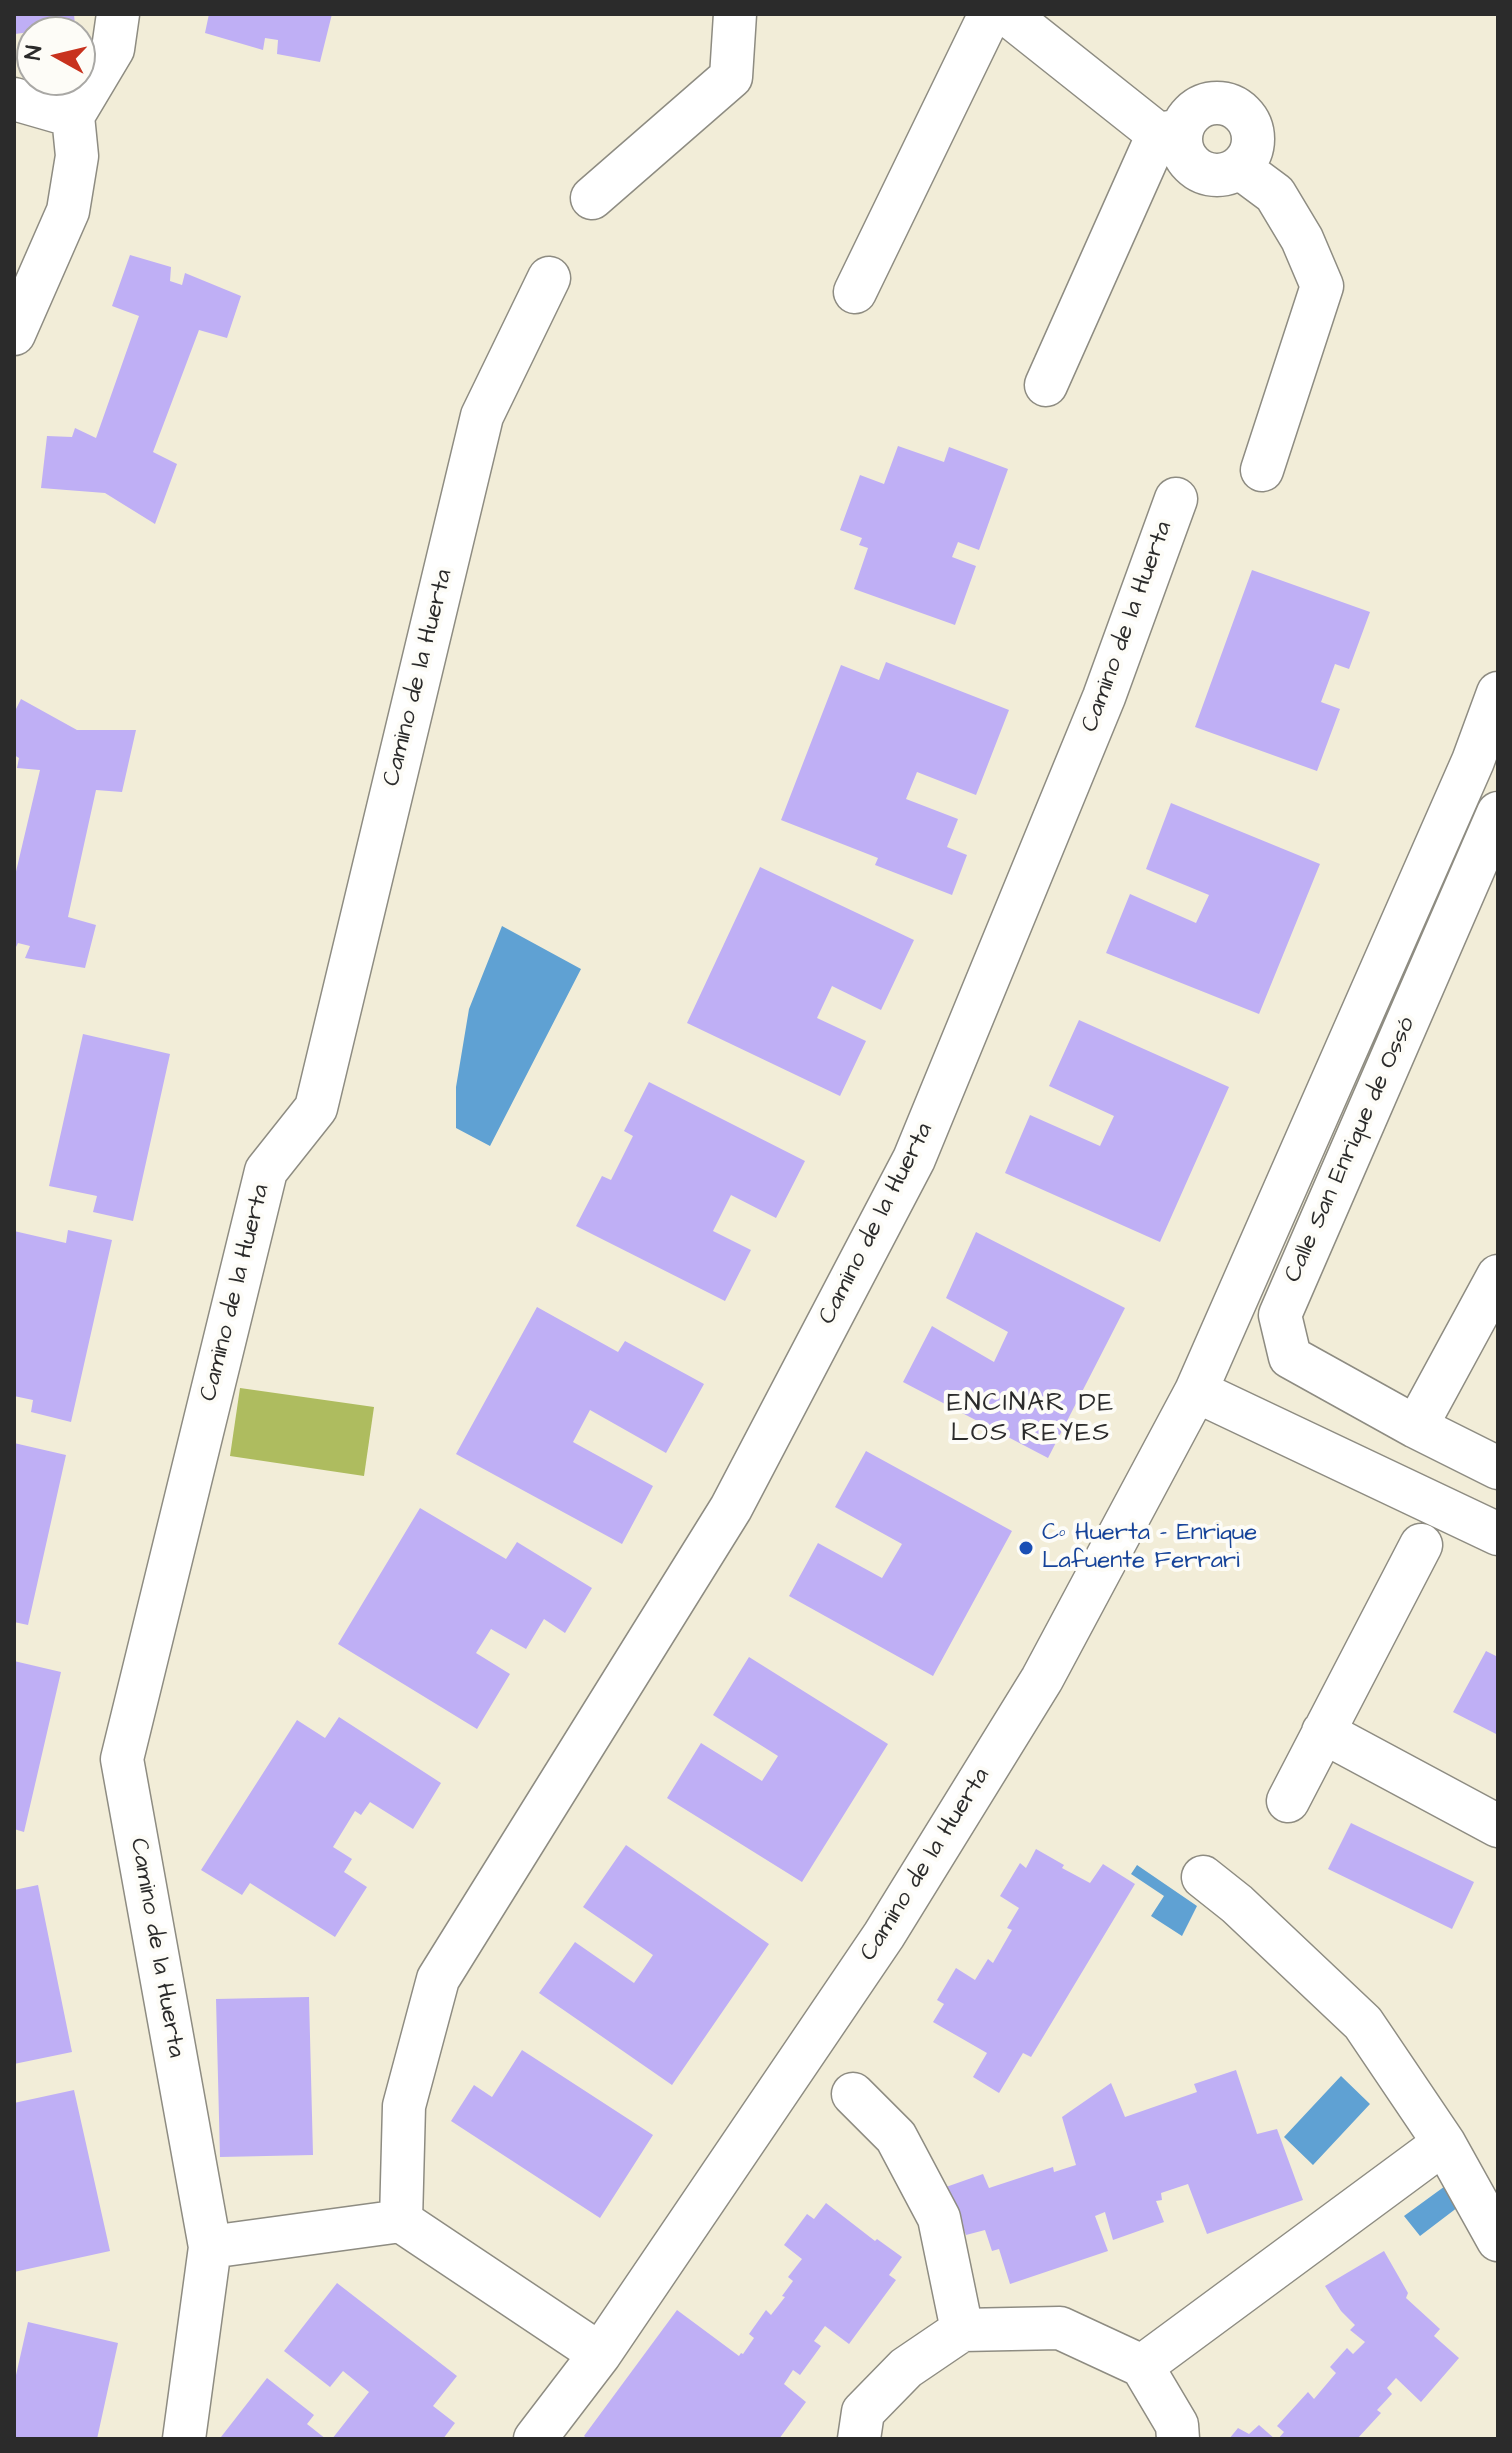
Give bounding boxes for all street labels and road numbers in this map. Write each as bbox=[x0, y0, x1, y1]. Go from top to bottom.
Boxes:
street label: Camino de la Huerta bbox=[1077, 518, 1179, 736]
street label: Camino de la Huerta bbox=[378, 567, 460, 789]
street label: Calle San Enrique de Ossó bbox=[1279, 1013, 1423, 1287]
street label: Camino de la Huerta bbox=[814, 1119, 940, 1329]
street label: Camino de la Huerta bbox=[195, 1182, 277, 1404]
street label: Camino de la Huerta bbox=[855, 1763, 997, 1967]
street label: Camino de la Huerta bbox=[123, 1836, 189, 2060]

